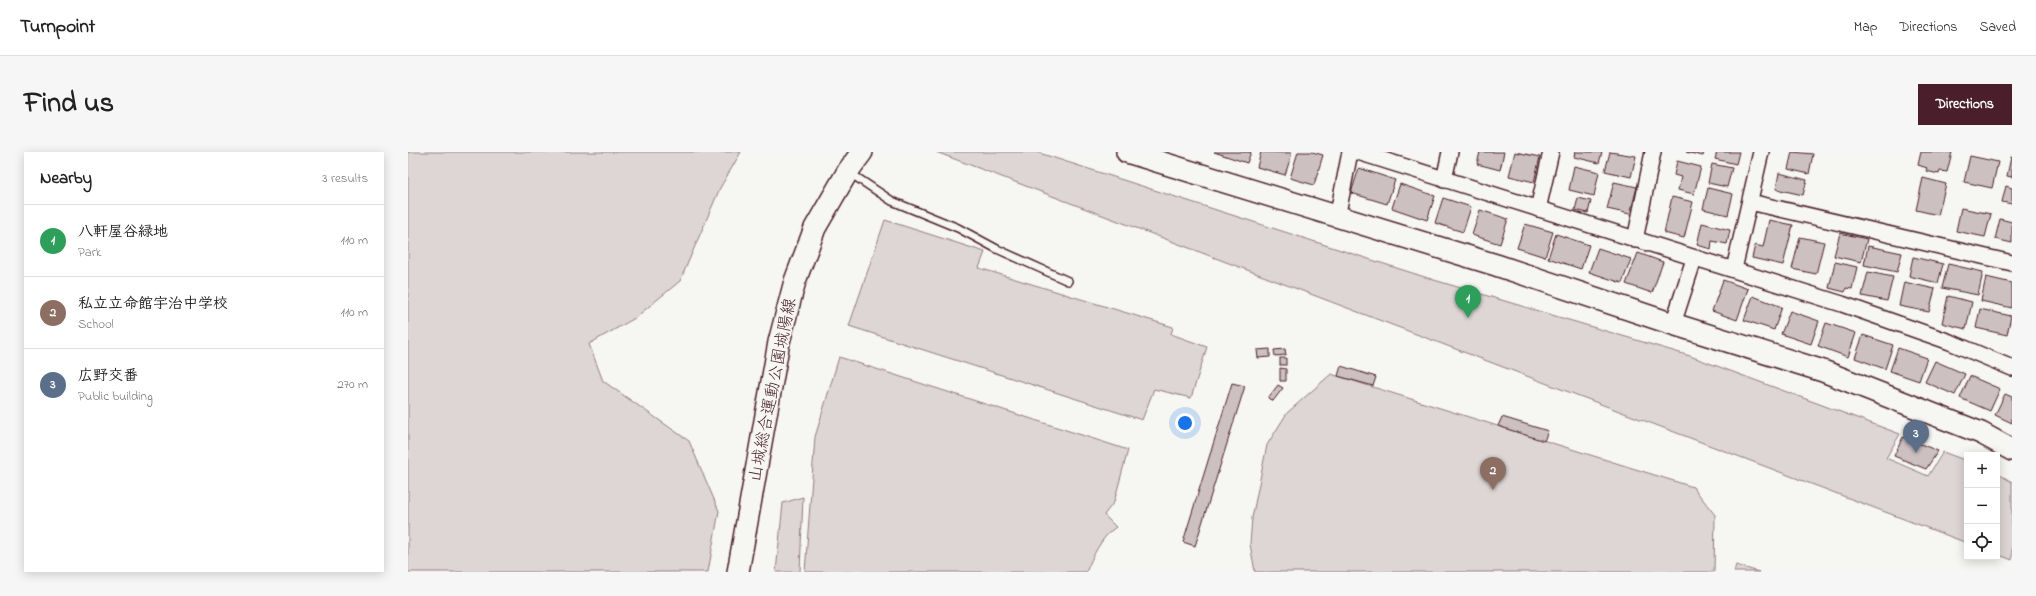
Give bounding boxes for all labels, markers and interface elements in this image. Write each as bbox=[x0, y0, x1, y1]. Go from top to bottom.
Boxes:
text: Turnpoint bbox=[20, 14, 95, 41]
text: Map bbox=[1854, 17, 1877, 38]
text: Directions bbox=[1899, 17, 1957, 38]
text: Saved bbox=[1979, 17, 2016, 38]
text: Find us bbox=[24, 84, 114, 125]
button: Directions bbox=[1918, 84, 2012, 125]
text: Nearby bbox=[40, 166, 92, 191]
text: 3 results bbox=[322, 169, 368, 188]
text: 八軒屋谷緑地 bbox=[78, 221, 168, 243]
text: 1 bbox=[51, 231, 55, 250]
text: 110 m bbox=[341, 231, 368, 250]
text: Park bbox=[78, 243, 102, 262]
pin: 1 bbox=[1455, 285, 1481, 318]
text: 私立立命館宇治中学校 bbox=[78, 293, 228, 315]
street label: 山城総合運動公園城陽線 bbox=[743, 296, 803, 484]
text: 2 bbox=[50, 303, 56, 322]
text: 110 m bbox=[341, 303, 368, 322]
text: School bbox=[78, 315, 114, 334]
text: 広野交番 bbox=[78, 365, 138, 387]
text: 3 bbox=[50, 375, 56, 394]
text: 270 m bbox=[337, 375, 368, 394]
text: Public building bbox=[78, 387, 153, 406]
your location bbox=[1175, 413, 1195, 433]
pin: 3 bbox=[1903, 420, 1929, 453]
map controls bbox=[1964, 452, 2000, 560]
button: + bbox=[1964, 452, 2000, 488]
pin: 2 bbox=[1480, 457, 1506, 490]
button: − bbox=[1964, 488, 2000, 524]
button: locate bbox=[1964, 524, 2000, 560]

